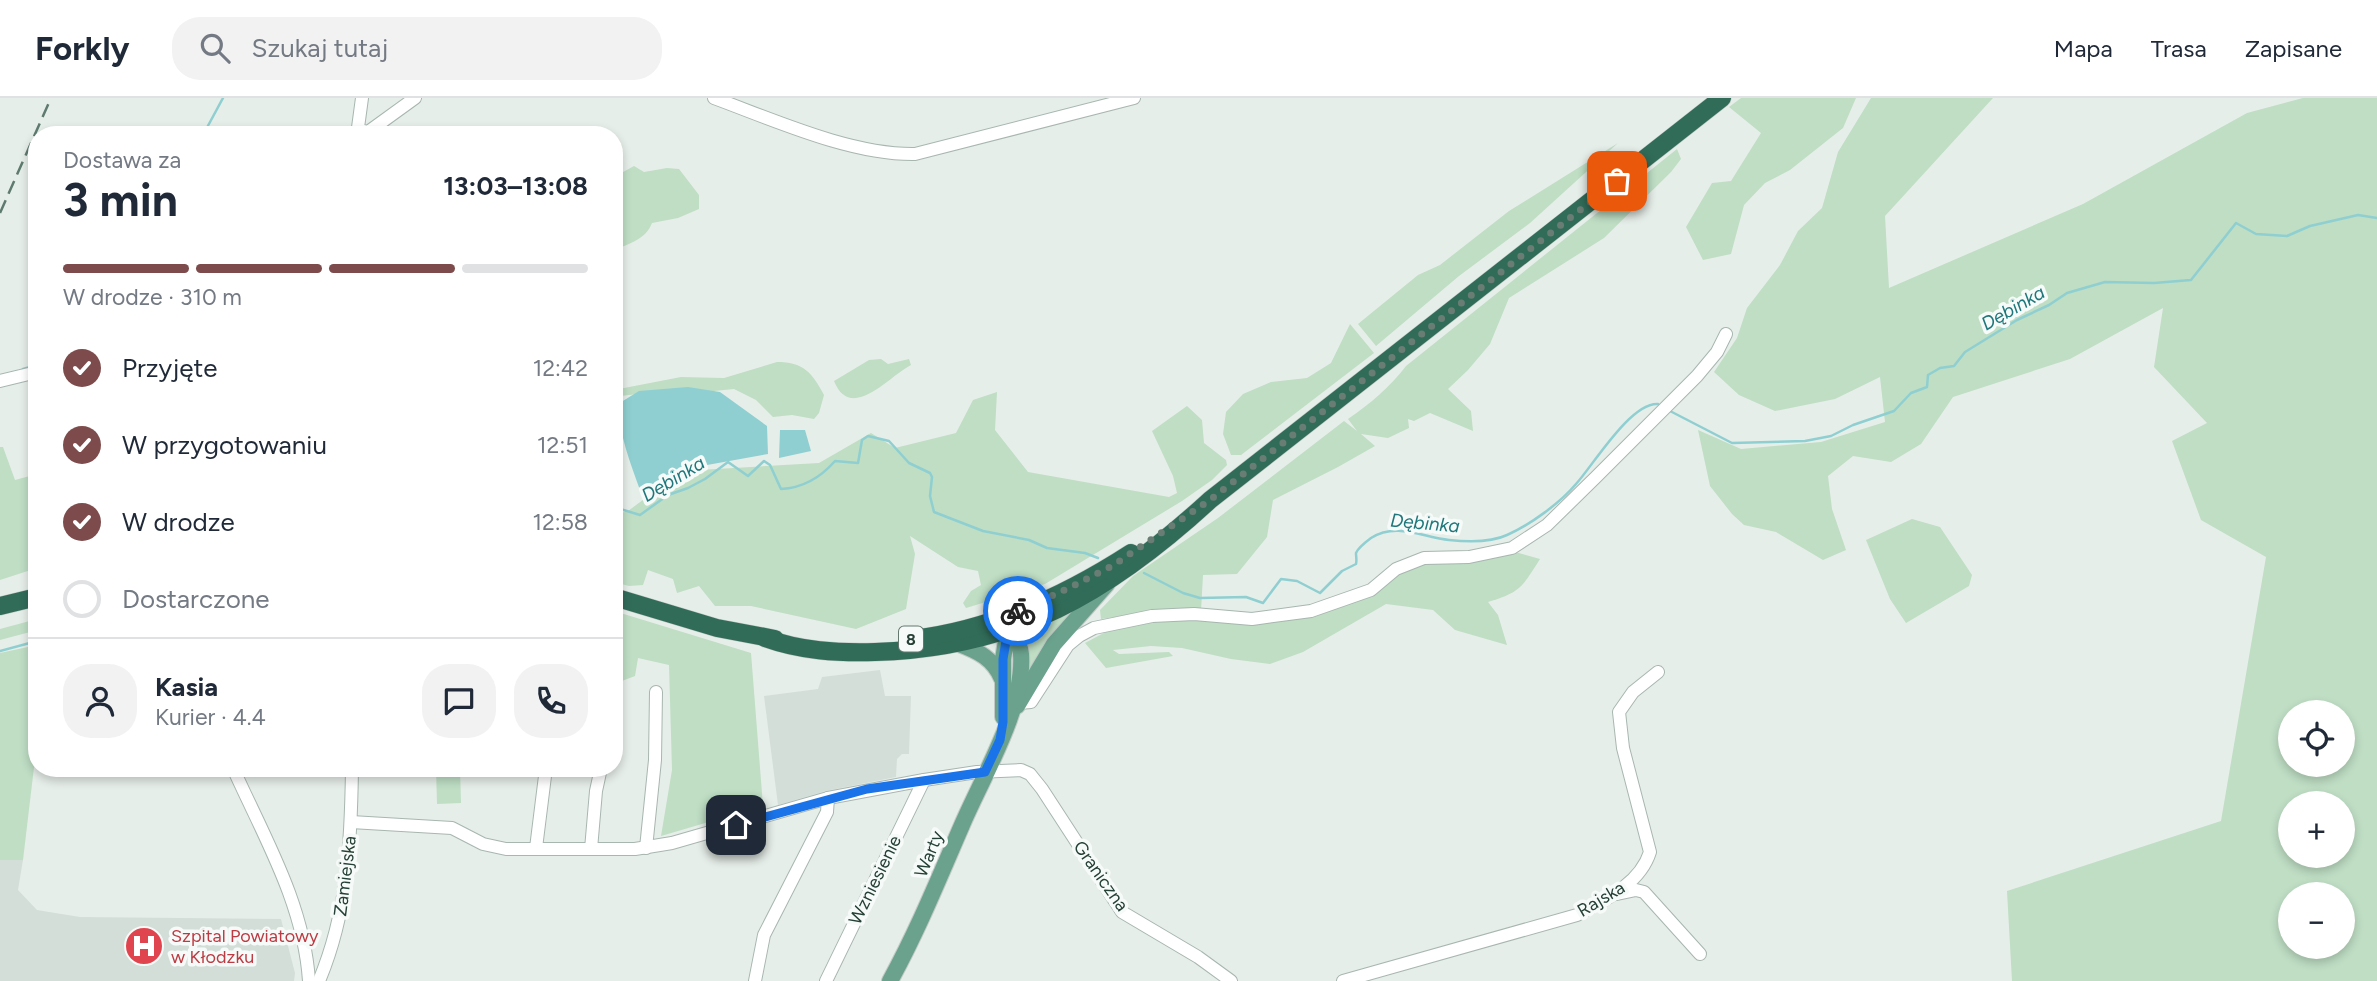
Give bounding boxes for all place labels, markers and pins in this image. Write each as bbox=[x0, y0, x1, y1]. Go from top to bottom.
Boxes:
pin bbox=[1587, 151, 1647, 211]
pin bbox=[706, 795, 766, 855]
hospital icon: Szpital Powiatowy w Kłodzku bbox=[123, 925, 165, 967]
place label: Szpital Powiatowy w Kłodzku bbox=[171, 925, 319, 968]

